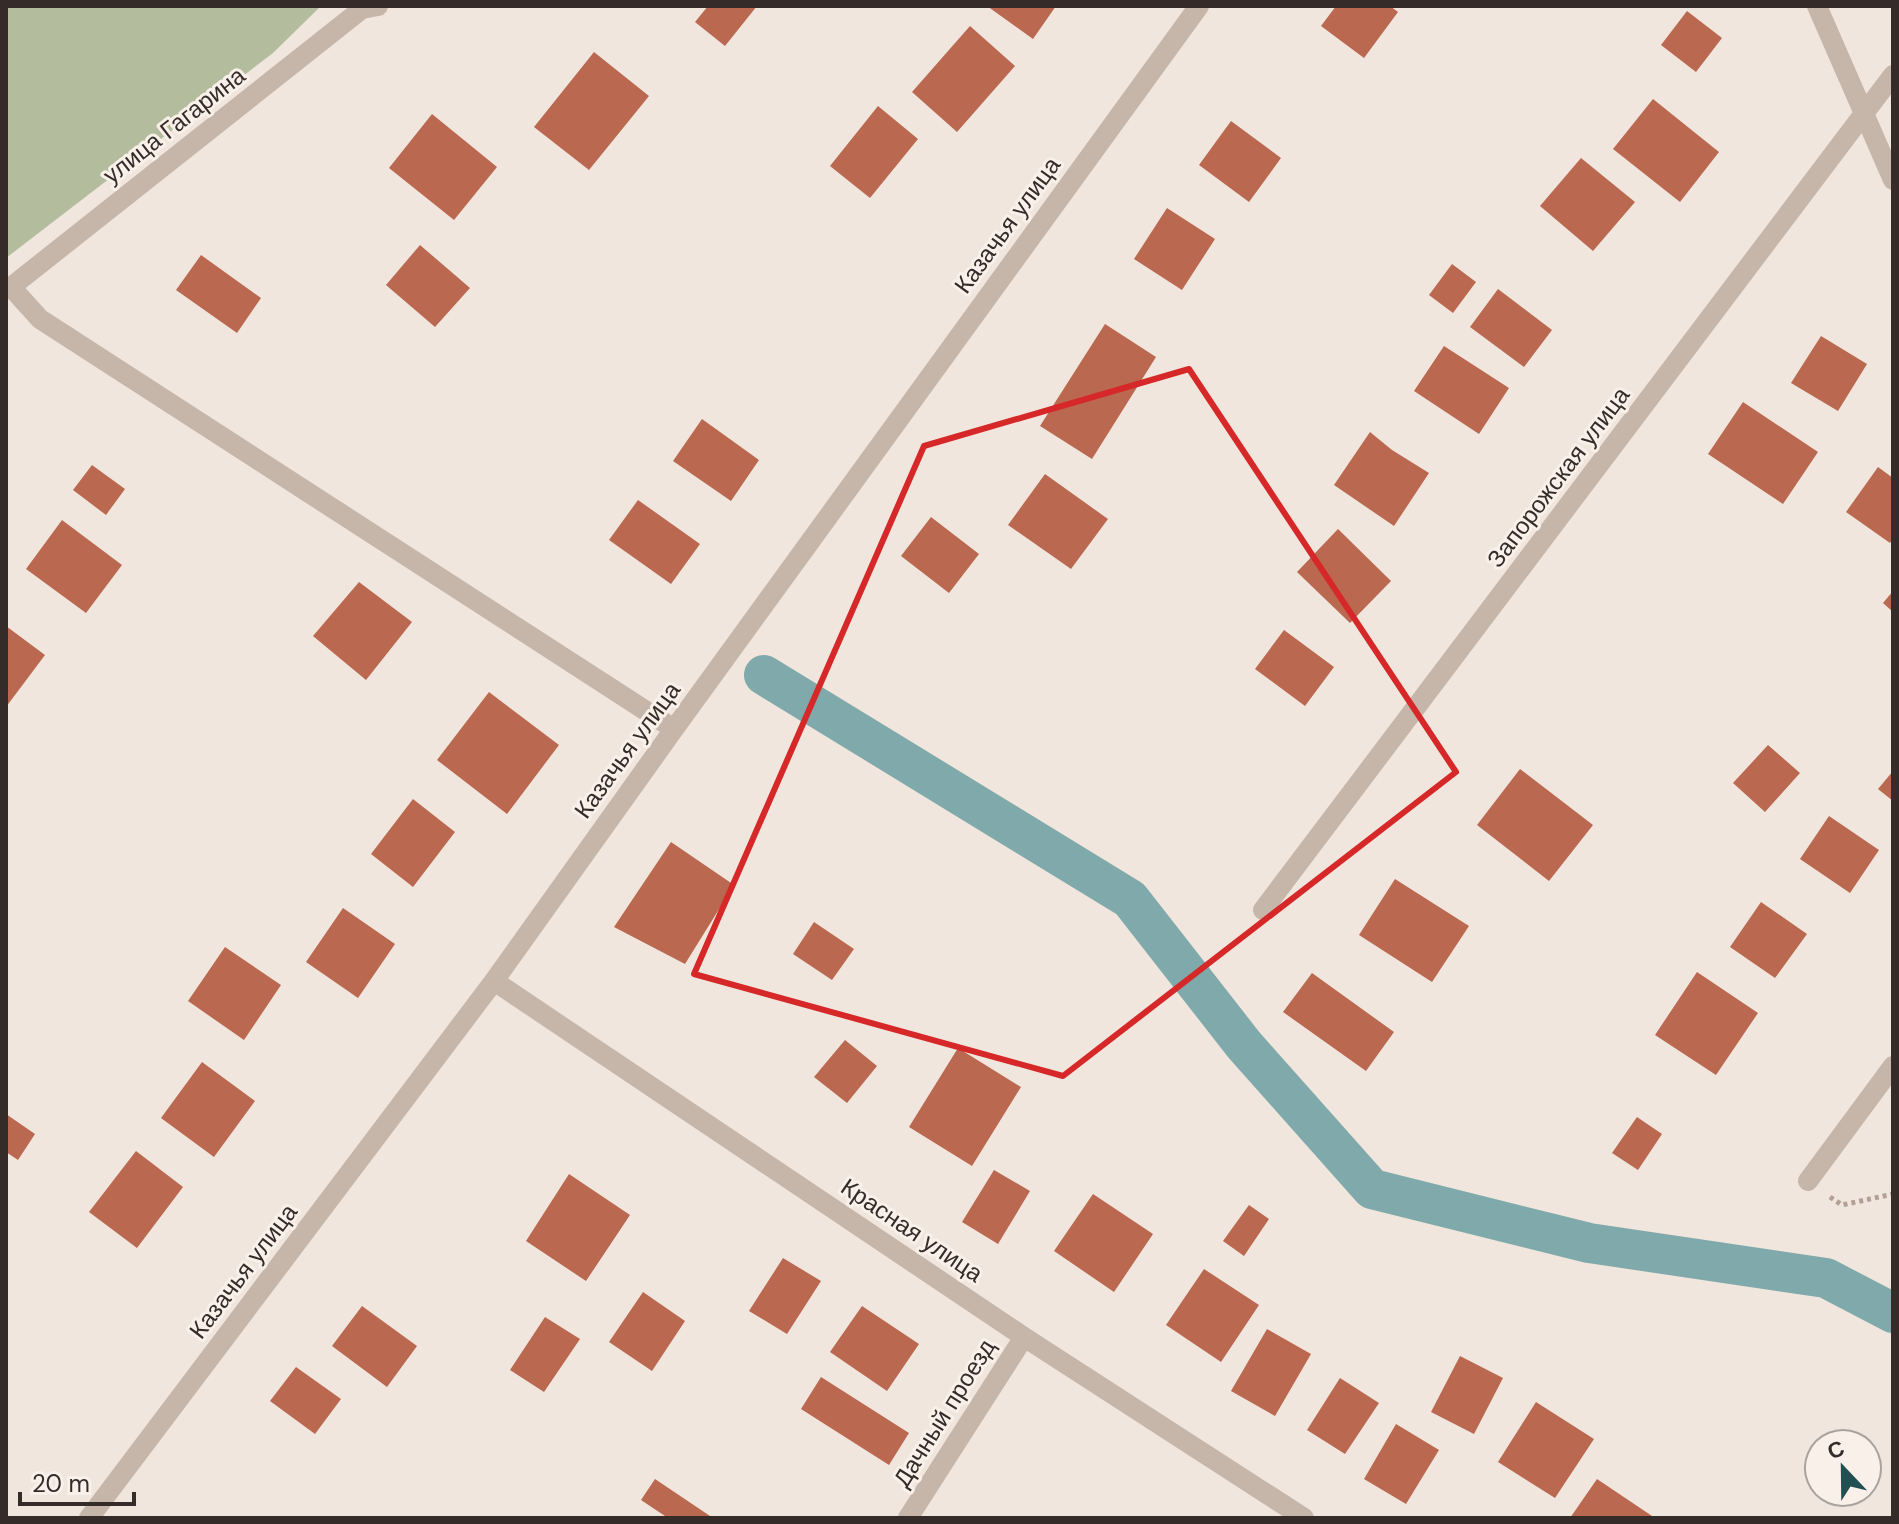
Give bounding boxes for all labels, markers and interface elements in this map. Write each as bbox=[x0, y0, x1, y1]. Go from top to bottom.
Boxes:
street label: улица Гагарина bbox=[97, 59, 252, 190]
street label: Казачья улица bbox=[947, 150, 1067, 299]
street label: Запорожская улица bbox=[1480, 380, 1636, 574]
street label: Казачья улица bbox=[567, 675, 687, 824]
street label: Красная улица bbox=[835, 1171, 989, 1289]
street label: Казачья улица bbox=[182, 1197, 304, 1345]
street label: Дачный проезд bbox=[886, 1333, 1002, 1493]
north arrow bbox=[1803, 1428, 1883, 1508]
text: С bbox=[1823, 1433, 1849, 1466]
scale bar bbox=[20, 1456, 134, 1506]
text: 20 m bbox=[32, 1468, 90, 1499]

